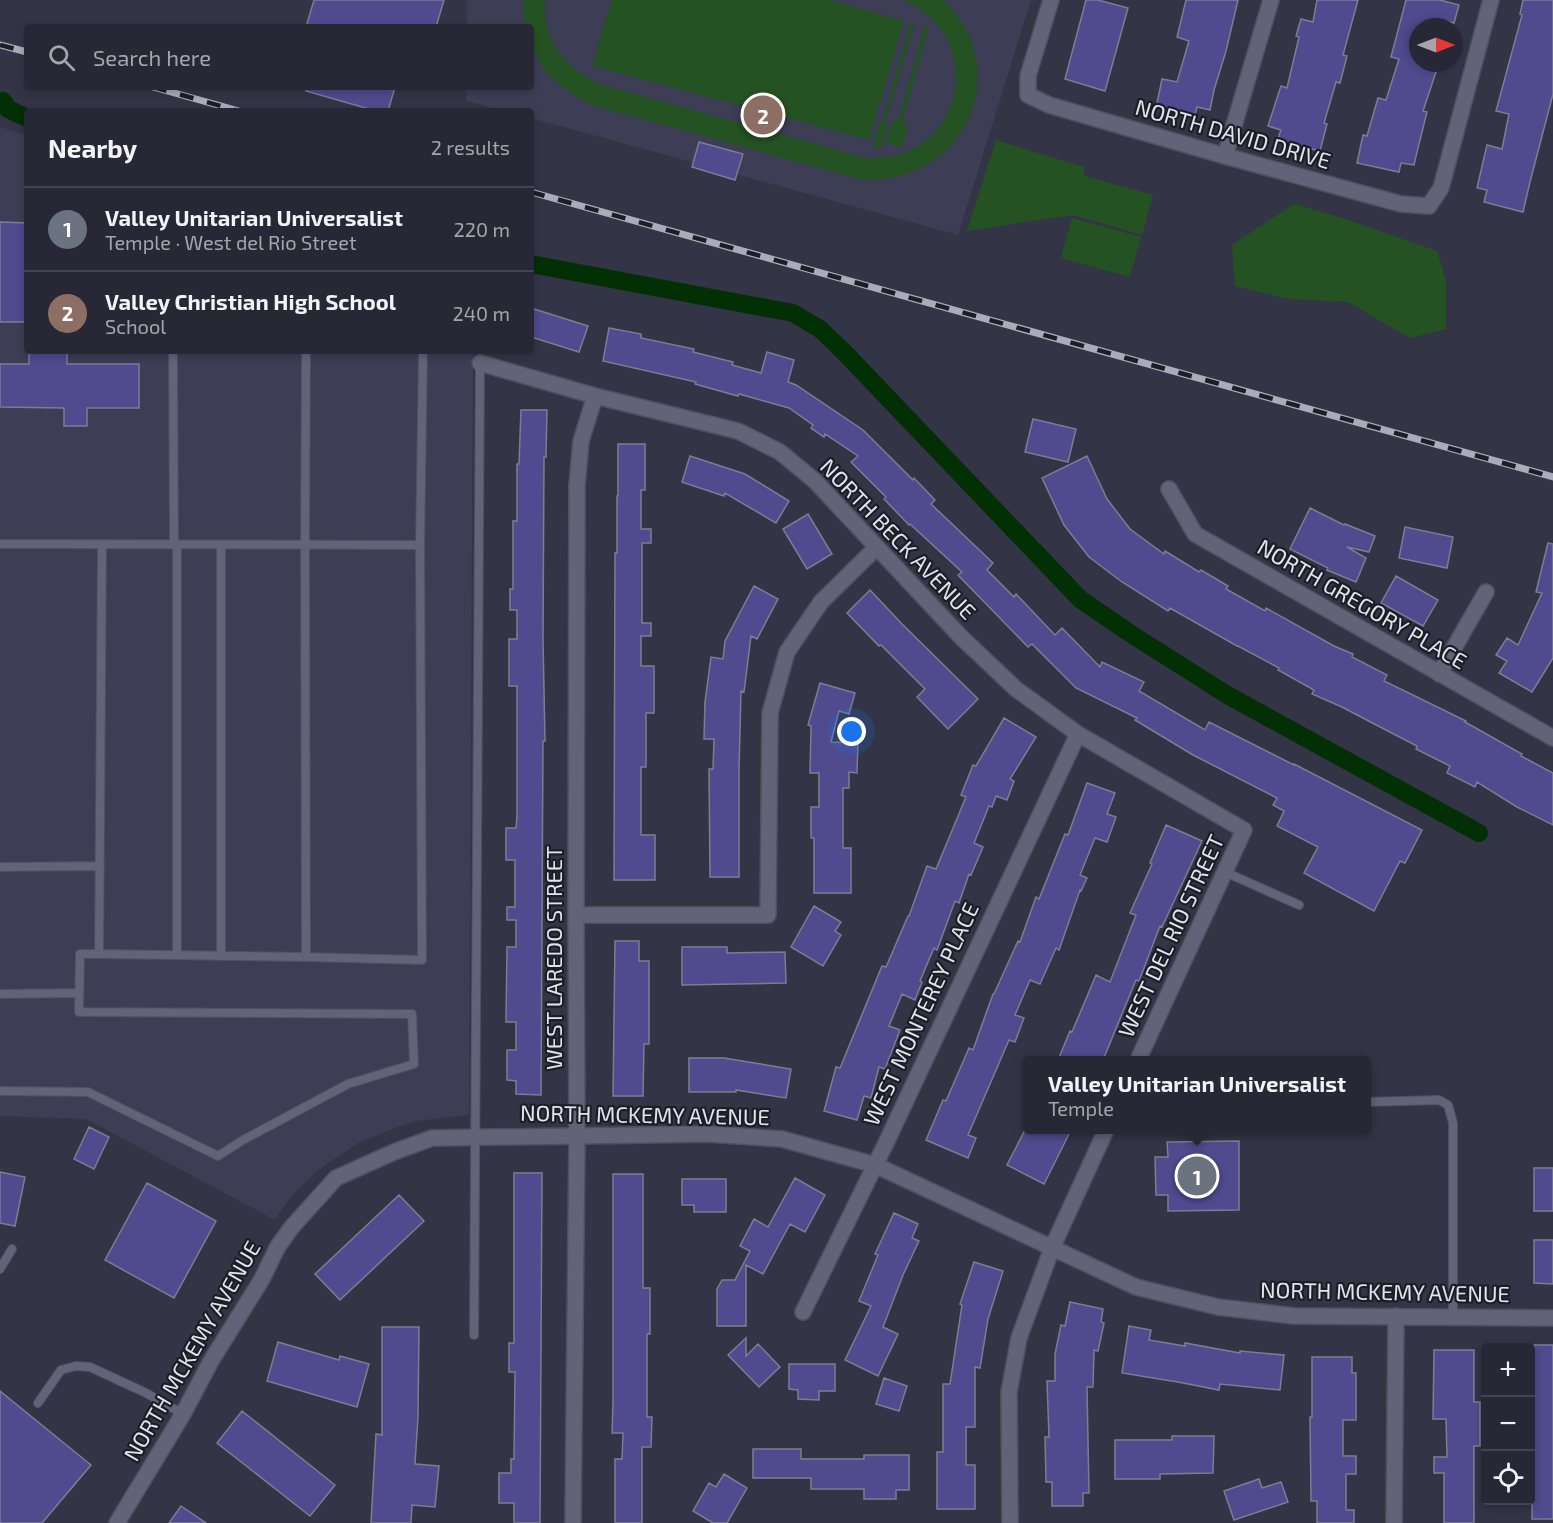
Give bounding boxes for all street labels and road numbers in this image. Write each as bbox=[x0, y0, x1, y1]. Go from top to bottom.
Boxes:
street label: NORTH DAVID DRIVE bbox=[1133, 93, 1334, 173]
street label: NORTH BECK AVENUE bbox=[816, 453, 982, 624]
street label: NORTH GREGORY PLACE bbox=[1253, 533, 1472, 674]
street label: WEST DEL RIO STREET bbox=[1112, 830, 1229, 1041]
street label: WEST LAREDO STREET bbox=[540, 846, 566, 1070]
street label: WEST MONTEREY PLACE bbox=[857, 898, 983, 1129]
street label: NORTH MCKEMY AVENUE bbox=[520, 1099, 770, 1129]
street label: NORTH MCKEMY AVENUE bbox=[117, 1236, 265, 1465]
street label: NORTH MCKEMY AVENUE bbox=[1260, 1276, 1510, 1306]

